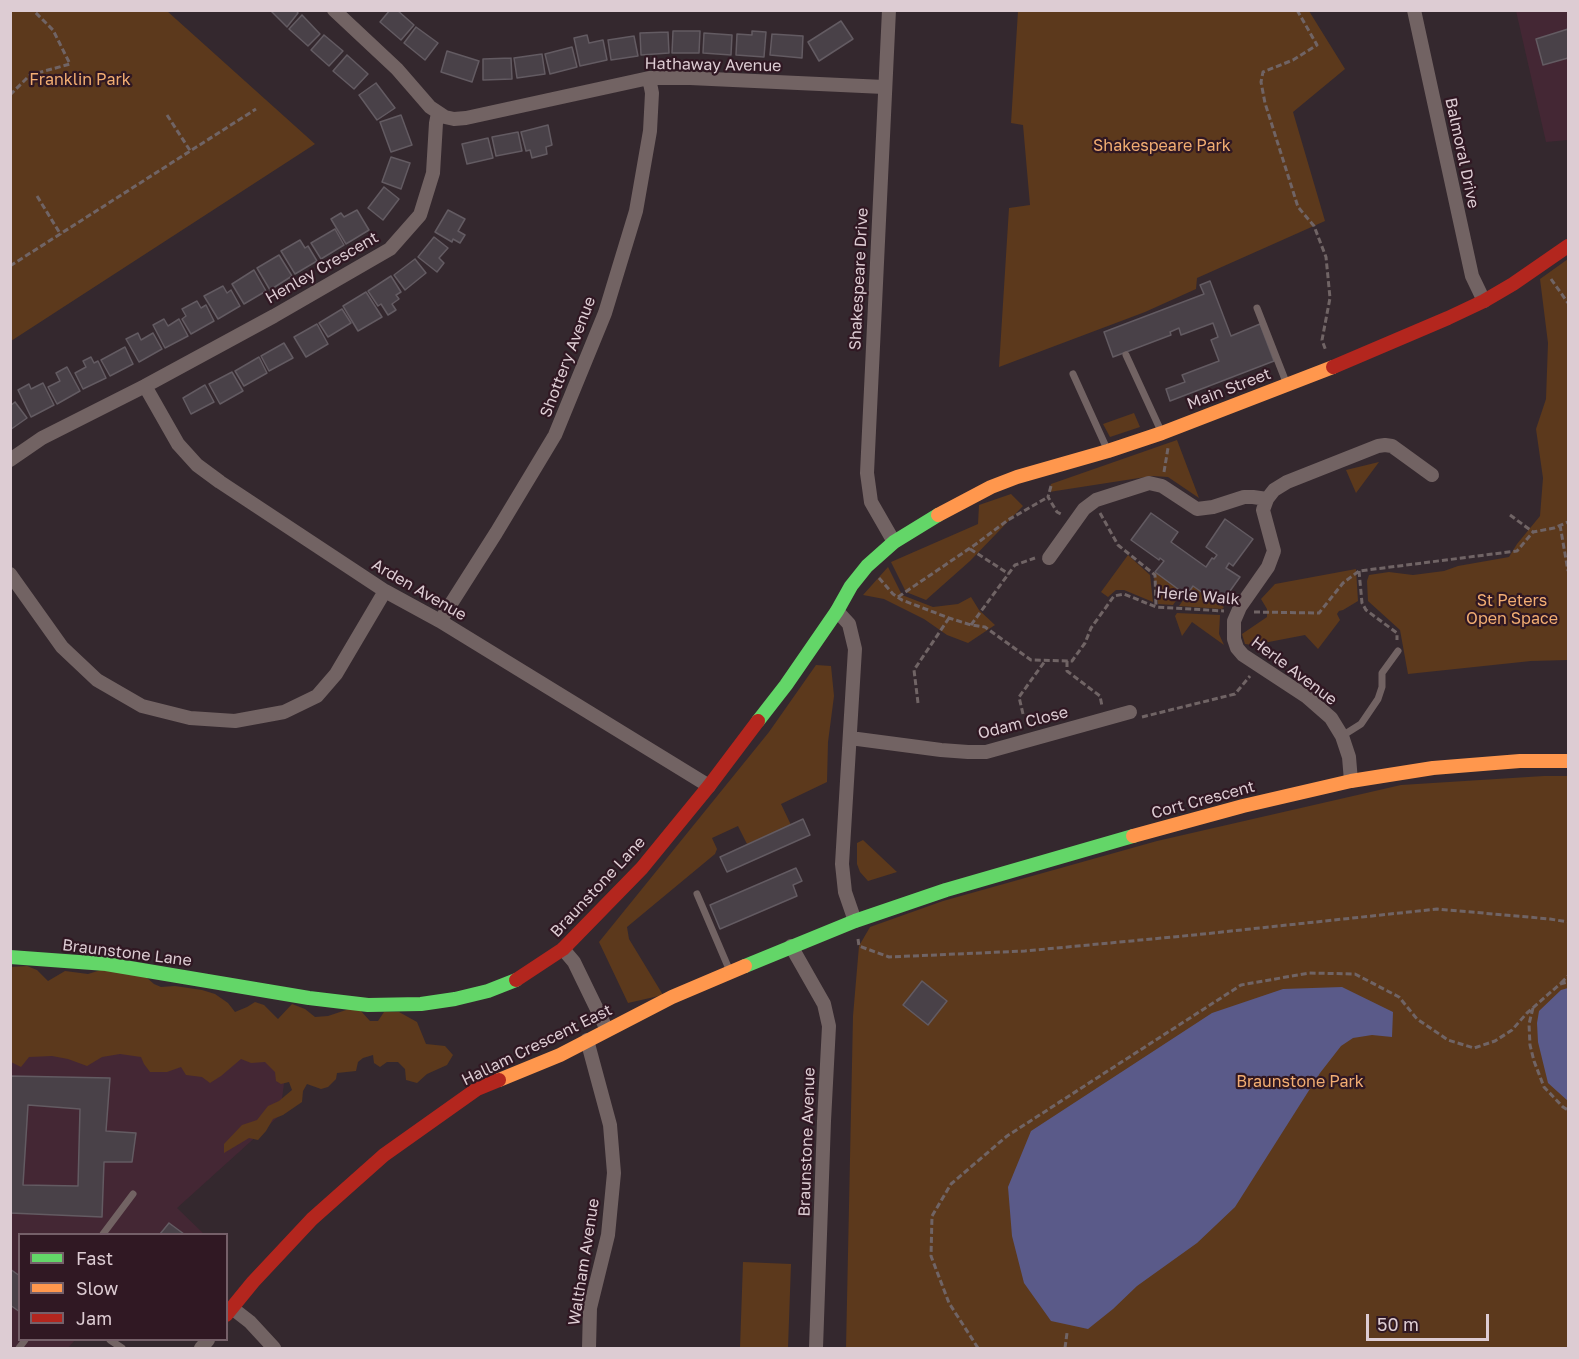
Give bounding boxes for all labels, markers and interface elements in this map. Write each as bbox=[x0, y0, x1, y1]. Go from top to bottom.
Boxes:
street label: Hathaway Avenue bbox=[644, 54, 782, 76]
park label: Franklin Park bbox=[29, 70, 131, 90]
street label: Balmoral Drive bbox=[1441, 96, 1483, 210]
park label: Shakespeare Park bbox=[1093, 136, 1231, 156]
street label: Shakespeare Drive bbox=[846, 207, 872, 351]
street label: Henley Crescent bbox=[262, 228, 382, 308]
street label: Shottery Avenue bbox=[536, 294, 600, 420]
street label: Main Street bbox=[1184, 364, 1274, 414]
street label: Arden Avenue bbox=[368, 555, 470, 625]
street label: Herle Walk bbox=[1155, 583, 1241, 609]
park label: St Peters Open Space bbox=[1466, 591, 1558, 629]
street label: Herle Avenue bbox=[1247, 633, 1341, 709]
street label: Odam Close bbox=[976, 703, 1070, 743]
street label: Cort Crescent bbox=[1149, 777, 1257, 823]
street label: Braunstone Lane bbox=[547, 833, 649, 941]
street label: Braunstone Lane bbox=[61, 936, 193, 970]
street label: Hallam Crescent East bbox=[459, 1000, 615, 1090]
street label: Braunstone Avenue bbox=[795, 1067, 819, 1217]
park label: Braunstone Park bbox=[1236, 1072, 1364, 1092]
street label: Waltham Avenue bbox=[564, 1197, 604, 1327]
legend bbox=[18, 1233, 228, 1341]
text: Fast bbox=[76, 1247, 113, 1269]
text: Slow bbox=[76, 1277, 118, 1299]
scale bar bbox=[1369, 1302, 1492, 1340]
text: Jam bbox=[76, 1307, 112, 1329]
text: 50 m bbox=[1377, 1313, 1419, 1335]

